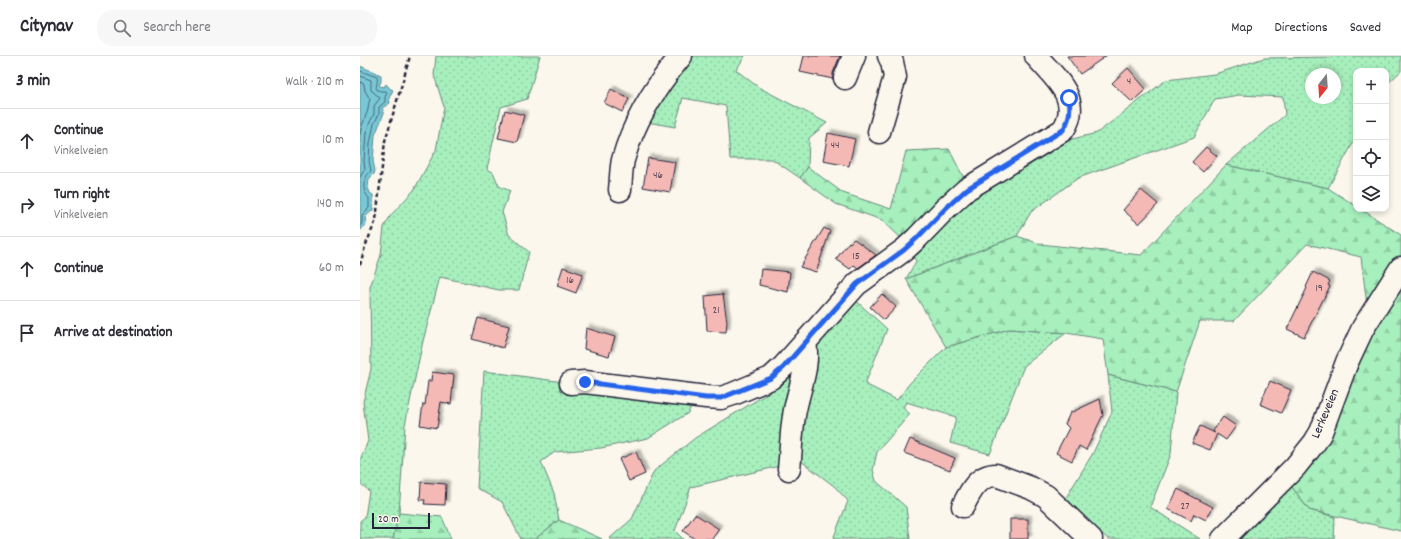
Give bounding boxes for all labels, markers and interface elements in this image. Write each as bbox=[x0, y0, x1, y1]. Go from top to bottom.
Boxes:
search box bbox=[97, 10, 377, 46]
text: Citynav bbox=[20, 14, 73, 41]
icon: search bbox=[111, 17, 133, 39]
text: Search here bbox=[143, 17, 211, 39]
text: Map bbox=[1231, 18, 1253, 38]
text: Directions bbox=[1275, 18, 1328, 38]
text: Saved bbox=[1350, 18, 1381, 38]
north arrow bbox=[1305, 68, 1341, 104]
map controls bbox=[1353, 68, 1389, 212]
button: + bbox=[1353, 68, 1389, 104]
text: 3 min bbox=[16, 70, 50, 94]
text: Walk · 210 m bbox=[286, 73, 344, 92]
house number: 4 bbox=[1127, 74, 1131, 90]
route start bbox=[1060, 89, 1078, 107]
button: − bbox=[1353, 104, 1389, 140]
text: Continue bbox=[54, 120, 103, 142]
icon: ahead bbox=[16, 130, 38, 152]
text: 10 m bbox=[322, 131, 344, 150]
house number: 44 bbox=[830, 138, 840, 154]
button: locate bbox=[1353, 140, 1389, 176]
text: Vinkelveien bbox=[54, 142, 108, 161]
house number: 46 bbox=[653, 168, 663, 184]
button: layers bbox=[1353, 176, 1389, 212]
text: Turn right bbox=[54, 184, 110, 206]
icon: right bbox=[16, 194, 38, 216]
text: 140 m bbox=[317, 195, 344, 214]
text: Vinkelveien bbox=[54, 206, 108, 225]
house number: 15 bbox=[852, 249, 860, 265]
icon: ahead bbox=[16, 258, 38, 280]
text: Continue bbox=[54, 258, 103, 280]
text: 60 m bbox=[319, 259, 344, 278]
house number: 16 bbox=[566, 273, 574, 289]
house number: 19 bbox=[1315, 281, 1323, 297]
house number: 21 bbox=[712, 303, 720, 319]
icon: arrive bbox=[16, 322, 38, 344]
text: Arrive at destination bbox=[54, 322, 172, 344]
route end bbox=[576, 373, 594, 391]
street label: Lerkeveien bbox=[1307, 386, 1345, 442]
house number: 27 bbox=[1180, 499, 1190, 515]
scale bar bbox=[372, 511, 430, 530]
text: 20 m bbox=[378, 512, 399, 528]

